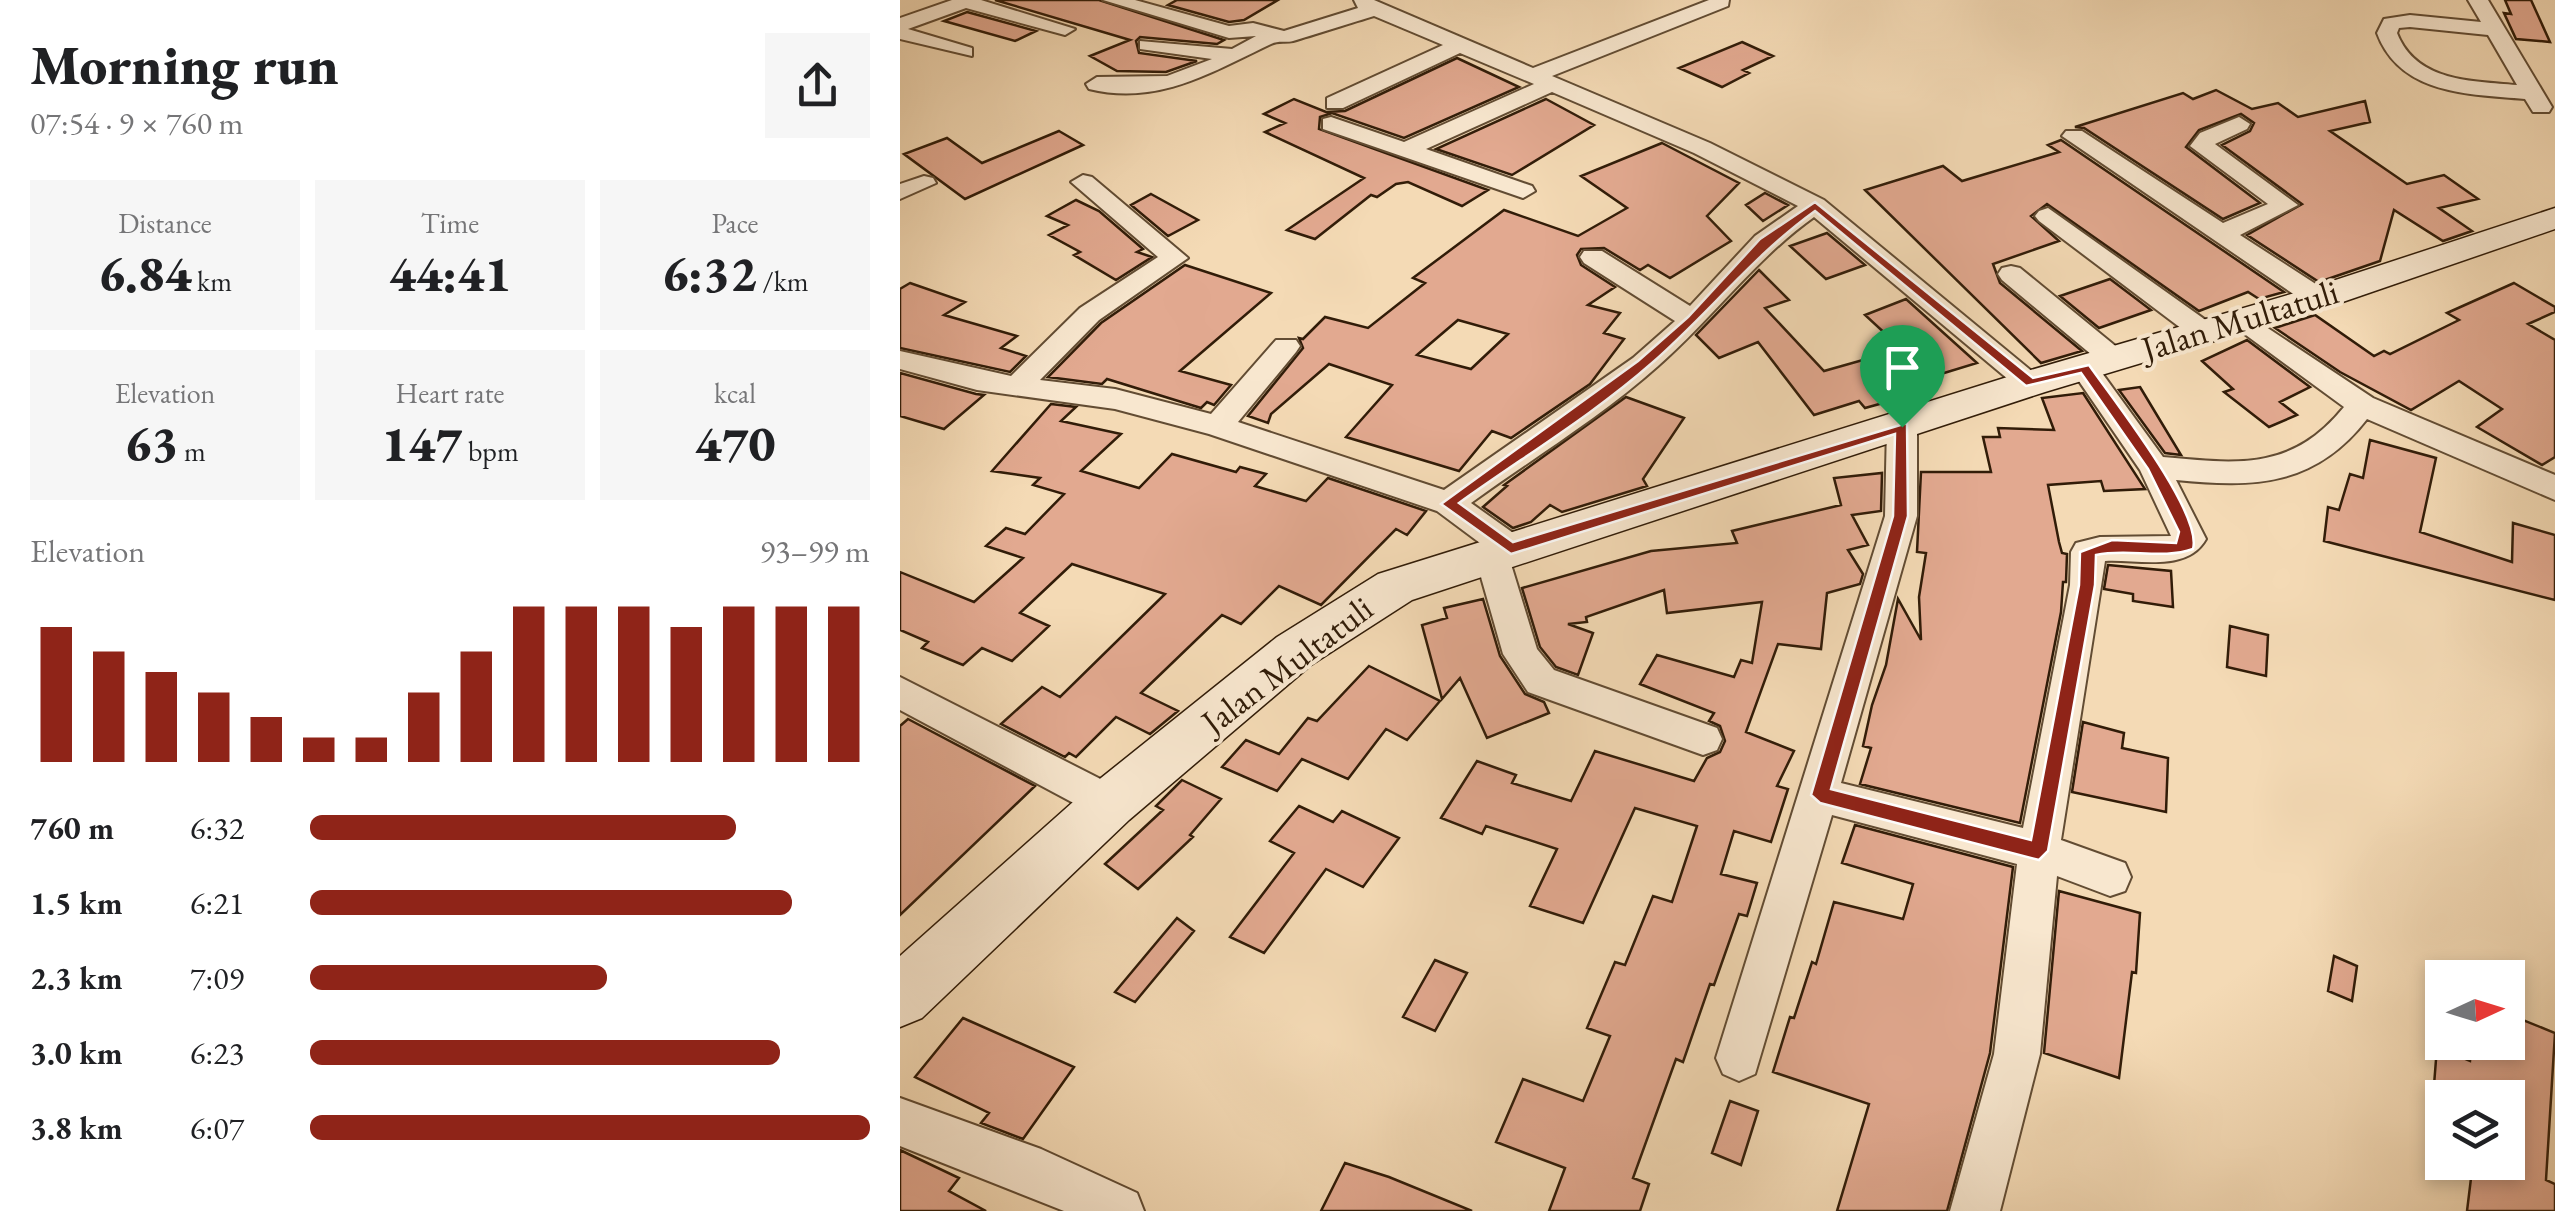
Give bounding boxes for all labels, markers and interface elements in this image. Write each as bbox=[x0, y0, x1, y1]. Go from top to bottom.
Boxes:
text: Morning run bbox=[30, 29, 339, 100]
button: share bbox=[765, 33, 870, 138]
text: 07:54 · 9 × 760 m bbox=[30, 102, 243, 144]
text: Distance bbox=[118, 205, 212, 241]
text: Time bbox=[421, 205, 479, 241]
text: Pace bbox=[712, 205, 758, 241]
text: 6.84 bbox=[98, 241, 192, 306]
text: 44:41 bbox=[389, 241, 511, 306]
text: 6:32 bbox=[661, 241, 757, 306]
text: km bbox=[192, 263, 232, 299]
text: /km bbox=[757, 263, 809, 299]
street label: Jalan Multatuli bbox=[2133, 268, 2344, 372]
pin bbox=[1860, 325, 1945, 428]
icon: arrive bbox=[1875, 340, 1930, 395]
text: Elevation bbox=[115, 375, 215, 411]
text: Heart rate bbox=[396, 375, 504, 411]
text: kcal bbox=[714, 375, 756, 411]
text: 63 bbox=[124, 411, 178, 476]
text: 147 bbox=[381, 411, 462, 476]
text: 470 bbox=[695, 411, 776, 476]
text: m bbox=[178, 433, 206, 469]
text: bpm bbox=[462, 433, 519, 469]
text: Elevation bbox=[30, 530, 145, 572]
text: 93–99 m bbox=[760, 530, 870, 572]
street label: Jalan Multatuli bbox=[1190, 585, 1381, 746]
text: 760 m bbox=[30, 807, 114, 849]
text: 6:32 bbox=[190, 807, 244, 849]
text: 1.5 km bbox=[30, 882, 123, 924]
text: 6:21 bbox=[190, 882, 244, 924]
text: 2.3 km bbox=[30, 957, 123, 999]
text: 7:09 bbox=[190, 957, 244, 999]
north arrow bbox=[2425, 960, 2525, 1060]
map controls bbox=[2425, 960, 2525, 1180]
text: 3.0 km bbox=[30, 1032, 123, 1074]
text: 6:23 bbox=[190, 1032, 244, 1074]
button: layers bbox=[2425, 1080, 2525, 1180]
text: 3.8 km bbox=[30, 1107, 123, 1149]
text: 6:07 bbox=[190, 1107, 244, 1149]

